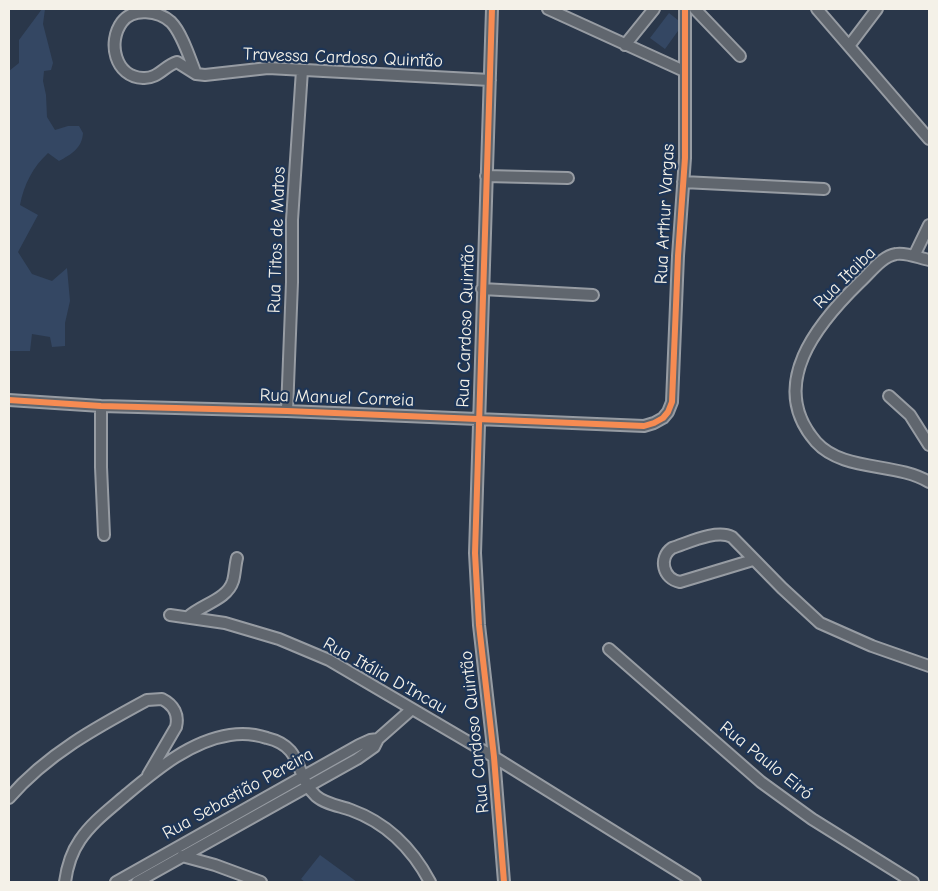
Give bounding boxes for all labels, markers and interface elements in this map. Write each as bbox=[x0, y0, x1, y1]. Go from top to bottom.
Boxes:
street label: Travessa Cardoso Quintão bbox=[243, 44, 443, 72]
street label: Rua Arthur Vargas bbox=[651, 143, 679, 285]
street label: Rua Titos de Matos bbox=[264, 166, 290, 314]
street label: Rua Itaiba bbox=[809, 242, 881, 314]
street label: Rua Cardoso Quintão bbox=[452, 244, 480, 408]
street label: Rua Manuel Correia bbox=[259, 385, 415, 411]
street label: Rua Itália D'Incau bbox=[319, 633, 451, 719]
street label: Rua Cardoso Quintão bbox=[456, 650, 494, 814]
street label: Rua Paulo Eiró bbox=[715, 717, 817, 805]
street label: Rua Sebastião Pereira bbox=[159, 744, 317, 844]

